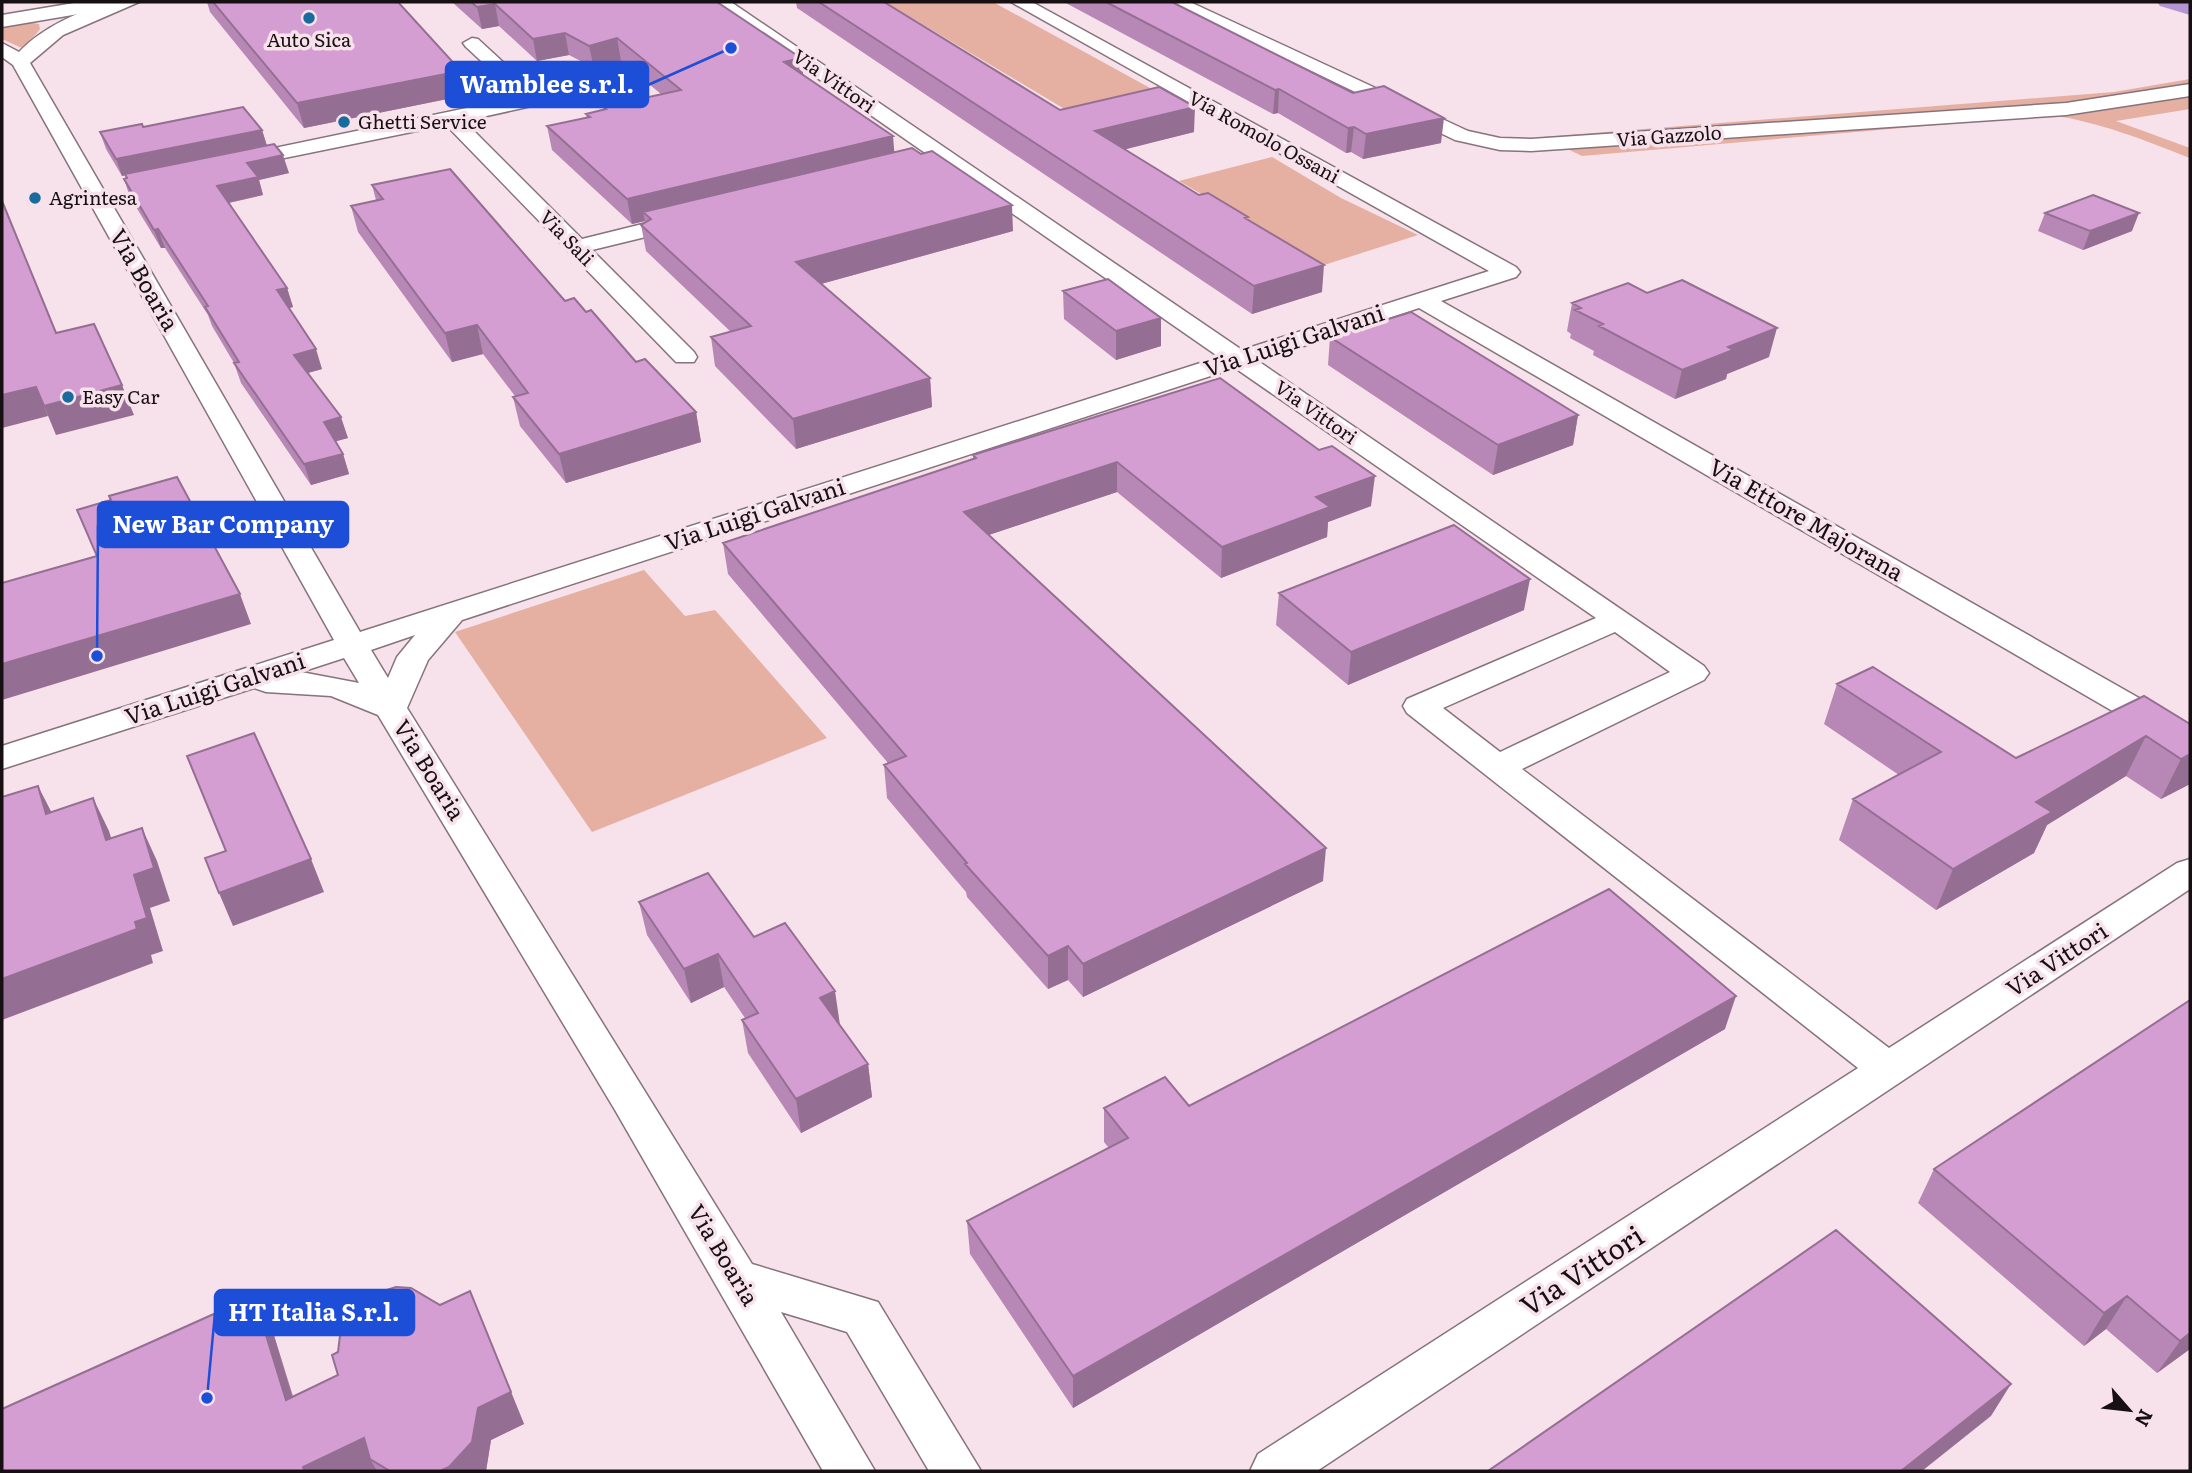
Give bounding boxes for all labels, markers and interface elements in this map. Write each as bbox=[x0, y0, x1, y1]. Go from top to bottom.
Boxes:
marker: Auto Sica bbox=[301, 10, 317, 26]
place label: Auto Sica bbox=[267, 25, 352, 53]
street label: Via Vittori bbox=[788, 41, 882, 119]
callout: Wamblee s.r.l. bbox=[446, 62, 648, 107]
text: Wamblee s.r.l. bbox=[460, 65, 634, 100]
street label: Via Romolo Ossani bbox=[1184, 83, 1345, 189]
place label: Ghetti Service bbox=[358, 107, 487, 135]
marker: Ghetti Service bbox=[336, 114, 352, 130]
street label: Via Gazzolo bbox=[1615, 117, 1722, 153]
place label: Agrintesa bbox=[49, 183, 138, 211]
marker: Agrintesa bbox=[27, 190, 43, 206]
street label: Via Sali bbox=[534, 203, 601, 272]
street label: Via Boaria bbox=[103, 222, 189, 337]
street label: Via Luigi Galvani bbox=[1199, 294, 1388, 384]
street label: Via Vittori bbox=[1270, 372, 1364, 450]
place label: Easy Car bbox=[82, 382, 159, 410]
marker: Easy Car bbox=[60, 389, 76, 405]
street label: Via Ettore Majorana bbox=[1703, 448, 1911, 588]
street label: Via Luigi Galvani bbox=[660, 468, 849, 558]
callout: New Bar Company bbox=[98, 502, 348, 547]
text: New Bar Company bbox=[112, 505, 334, 540]
street label: Via Luigi Galvani bbox=[120, 642, 309, 732]
street label: Via Boaria bbox=[386, 712, 475, 826]
street label: Via Vittori bbox=[1998, 913, 2114, 1004]
street label: Via Boaria bbox=[681, 1197, 769, 1312]
street label: Via Vittori bbox=[1511, 1214, 1651, 1325]
callout: HT Italia S.r.l. bbox=[215, 1290, 414, 1335]
text: HT Italia S.r.l. bbox=[228, 1293, 400, 1328]
north arrow bbox=[2094, 1375, 2164, 1445]
text: N bbox=[2129, 1405, 2161, 1432]

